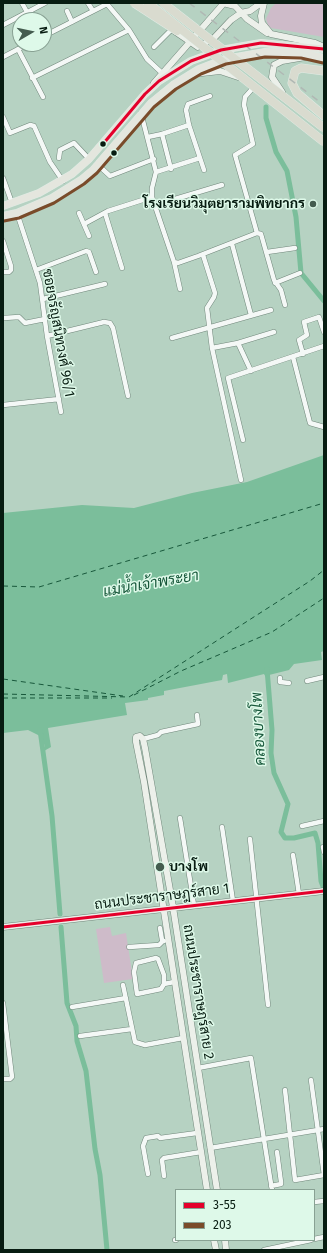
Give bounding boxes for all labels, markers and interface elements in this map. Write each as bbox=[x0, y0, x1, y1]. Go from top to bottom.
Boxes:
north arrow bbox=[12, 12, 52, 52]
text: N bbox=[36, 26, 50, 35]
unlabelled marker bbox=[98, 139, 108, 149]
unlabelled marker bbox=[109, 148, 119, 158]
place label: โรงเรียนวิมุตยารามพิทยากร bbox=[143, 196, 305, 212]
marker: โรงเรียนวิมุตยารามพิทยากร bbox=[308, 199, 318, 209]
street label: ซอยจรัญสนิทวงศ์ 96/1 bbox=[38, 268, 78, 398]
water label: แม่น้ำเจ้าพระยา bbox=[102, 567, 200, 601]
water label: คลองบางโพ bbox=[248, 692, 270, 766]
place label: บางโพ bbox=[169, 859, 208, 875]
marker: บางโพ bbox=[154, 861, 166, 873]
street label: ถนนประชาราษฎร์สาย 1 bbox=[94, 880, 230, 914]
street label: ถนนประชาราษฎร์สาย 2 bbox=[179, 923, 217, 1061]
legend bbox=[175, 1189, 315, 1241]
text: 3-55 bbox=[213, 1198, 236, 1212]
text: 203 bbox=[213, 1218, 232, 1232]

